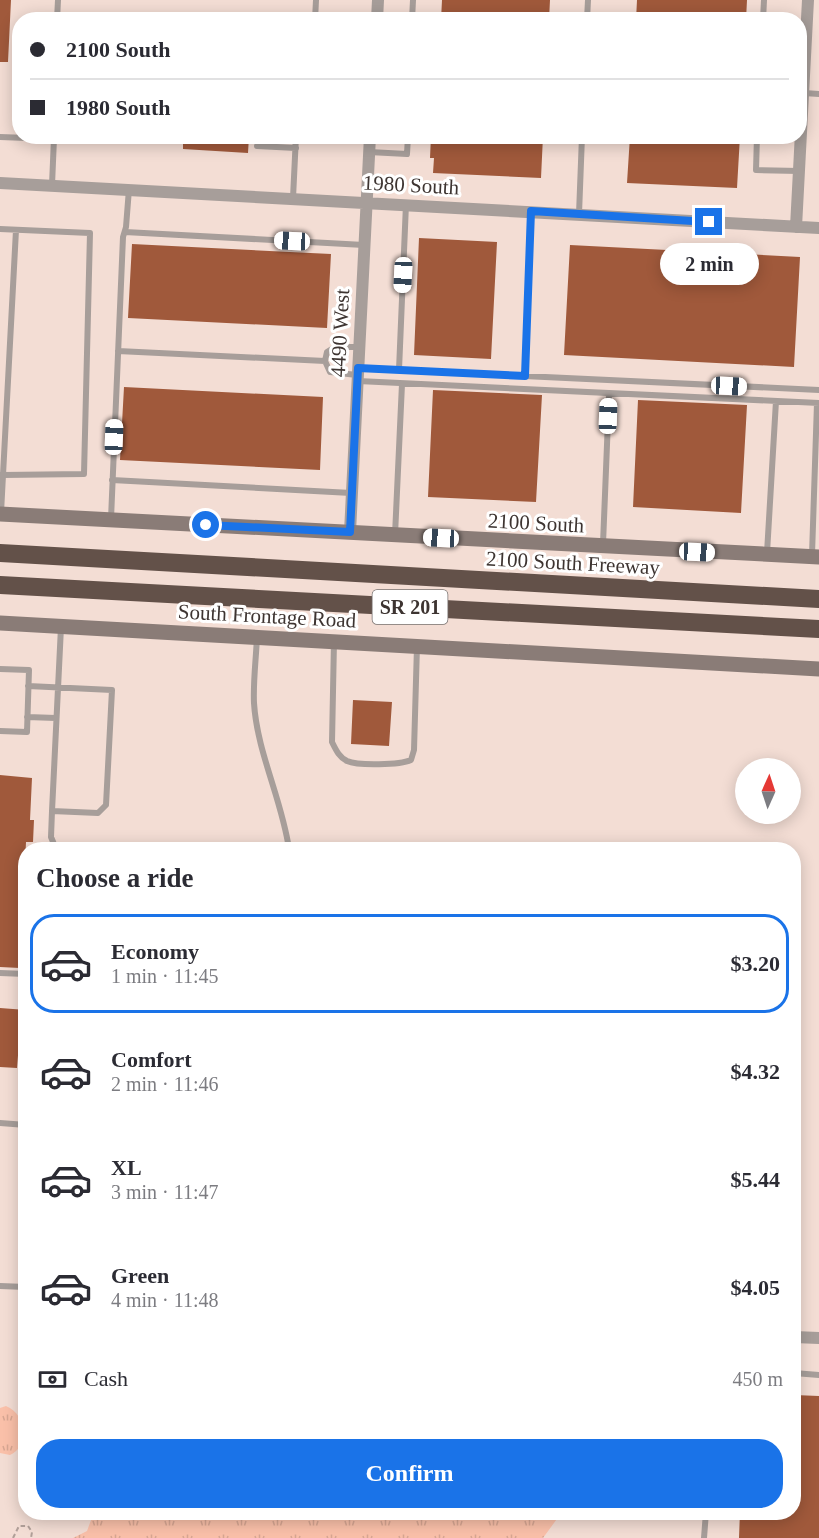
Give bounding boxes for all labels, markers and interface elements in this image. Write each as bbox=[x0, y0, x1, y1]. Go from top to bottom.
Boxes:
text: 2100 South bbox=[66, 37, 171, 62]
text: 1980 South bbox=[66, 95, 171, 120]
street label: 1980 South bbox=[362, 170, 460, 200]
route end bbox=[695, 208, 722, 235]
car bbox=[274, 231, 310, 251]
callout: 2 min bbox=[660, 243, 758, 285]
text: 2 min bbox=[685, 253, 734, 275]
car bbox=[393, 257, 413, 293]
street label: 4490 West bbox=[326, 288, 354, 378]
car bbox=[711, 376, 747, 396]
car bbox=[598, 398, 618, 434]
car bbox=[104, 419, 124, 455]
street label: 2100 South bbox=[487, 508, 585, 538]
route start bbox=[192, 511, 219, 538]
car bbox=[423, 528, 459, 548]
car bbox=[679, 542, 715, 562]
street label: 2100 South Freeway bbox=[486, 546, 661, 580]
road number: SR 201 bbox=[372, 590, 448, 624]
street label: South Frontage Road bbox=[177, 599, 357, 633]
north arrow bbox=[735, 758, 801, 824]
map controls bbox=[735, 758, 801, 824]
text: Choose a ride bbox=[36, 863, 194, 893]
icon: car bbox=[39, 937, 93, 991]
text: Economy bbox=[111, 939, 199, 964]
text: $3.20 bbox=[731, 951, 780, 976]
text: 1 min · 11:45 bbox=[111, 965, 219, 987]
icon: car bbox=[39, 1045, 93, 1099]
text: Comfort bbox=[111, 1047, 192, 1072]
text: $4.32 bbox=[731, 1059, 780, 1084]
text: 2 min · 11:46 bbox=[111, 1073, 219, 1095]
icon: car bbox=[39, 1153, 93, 1207]
text: XL bbox=[111, 1155, 142, 1180]
text: $5.44 bbox=[731, 1167, 780, 1192]
text: 3 min · 11:47 bbox=[111, 1181, 219, 1203]
icon: car bbox=[39, 1261, 93, 1315]
text: Green bbox=[111, 1263, 169, 1288]
text: $4.05 bbox=[731, 1275, 780, 1300]
text: 4 min · 11:48 bbox=[111, 1289, 219, 1311]
icon: cash bbox=[36, 1363, 69, 1396]
text: Cash bbox=[84, 1366, 128, 1391]
text: 450 m bbox=[732, 1368, 783, 1390]
button: Confirm bbox=[36, 1439, 783, 1508]

